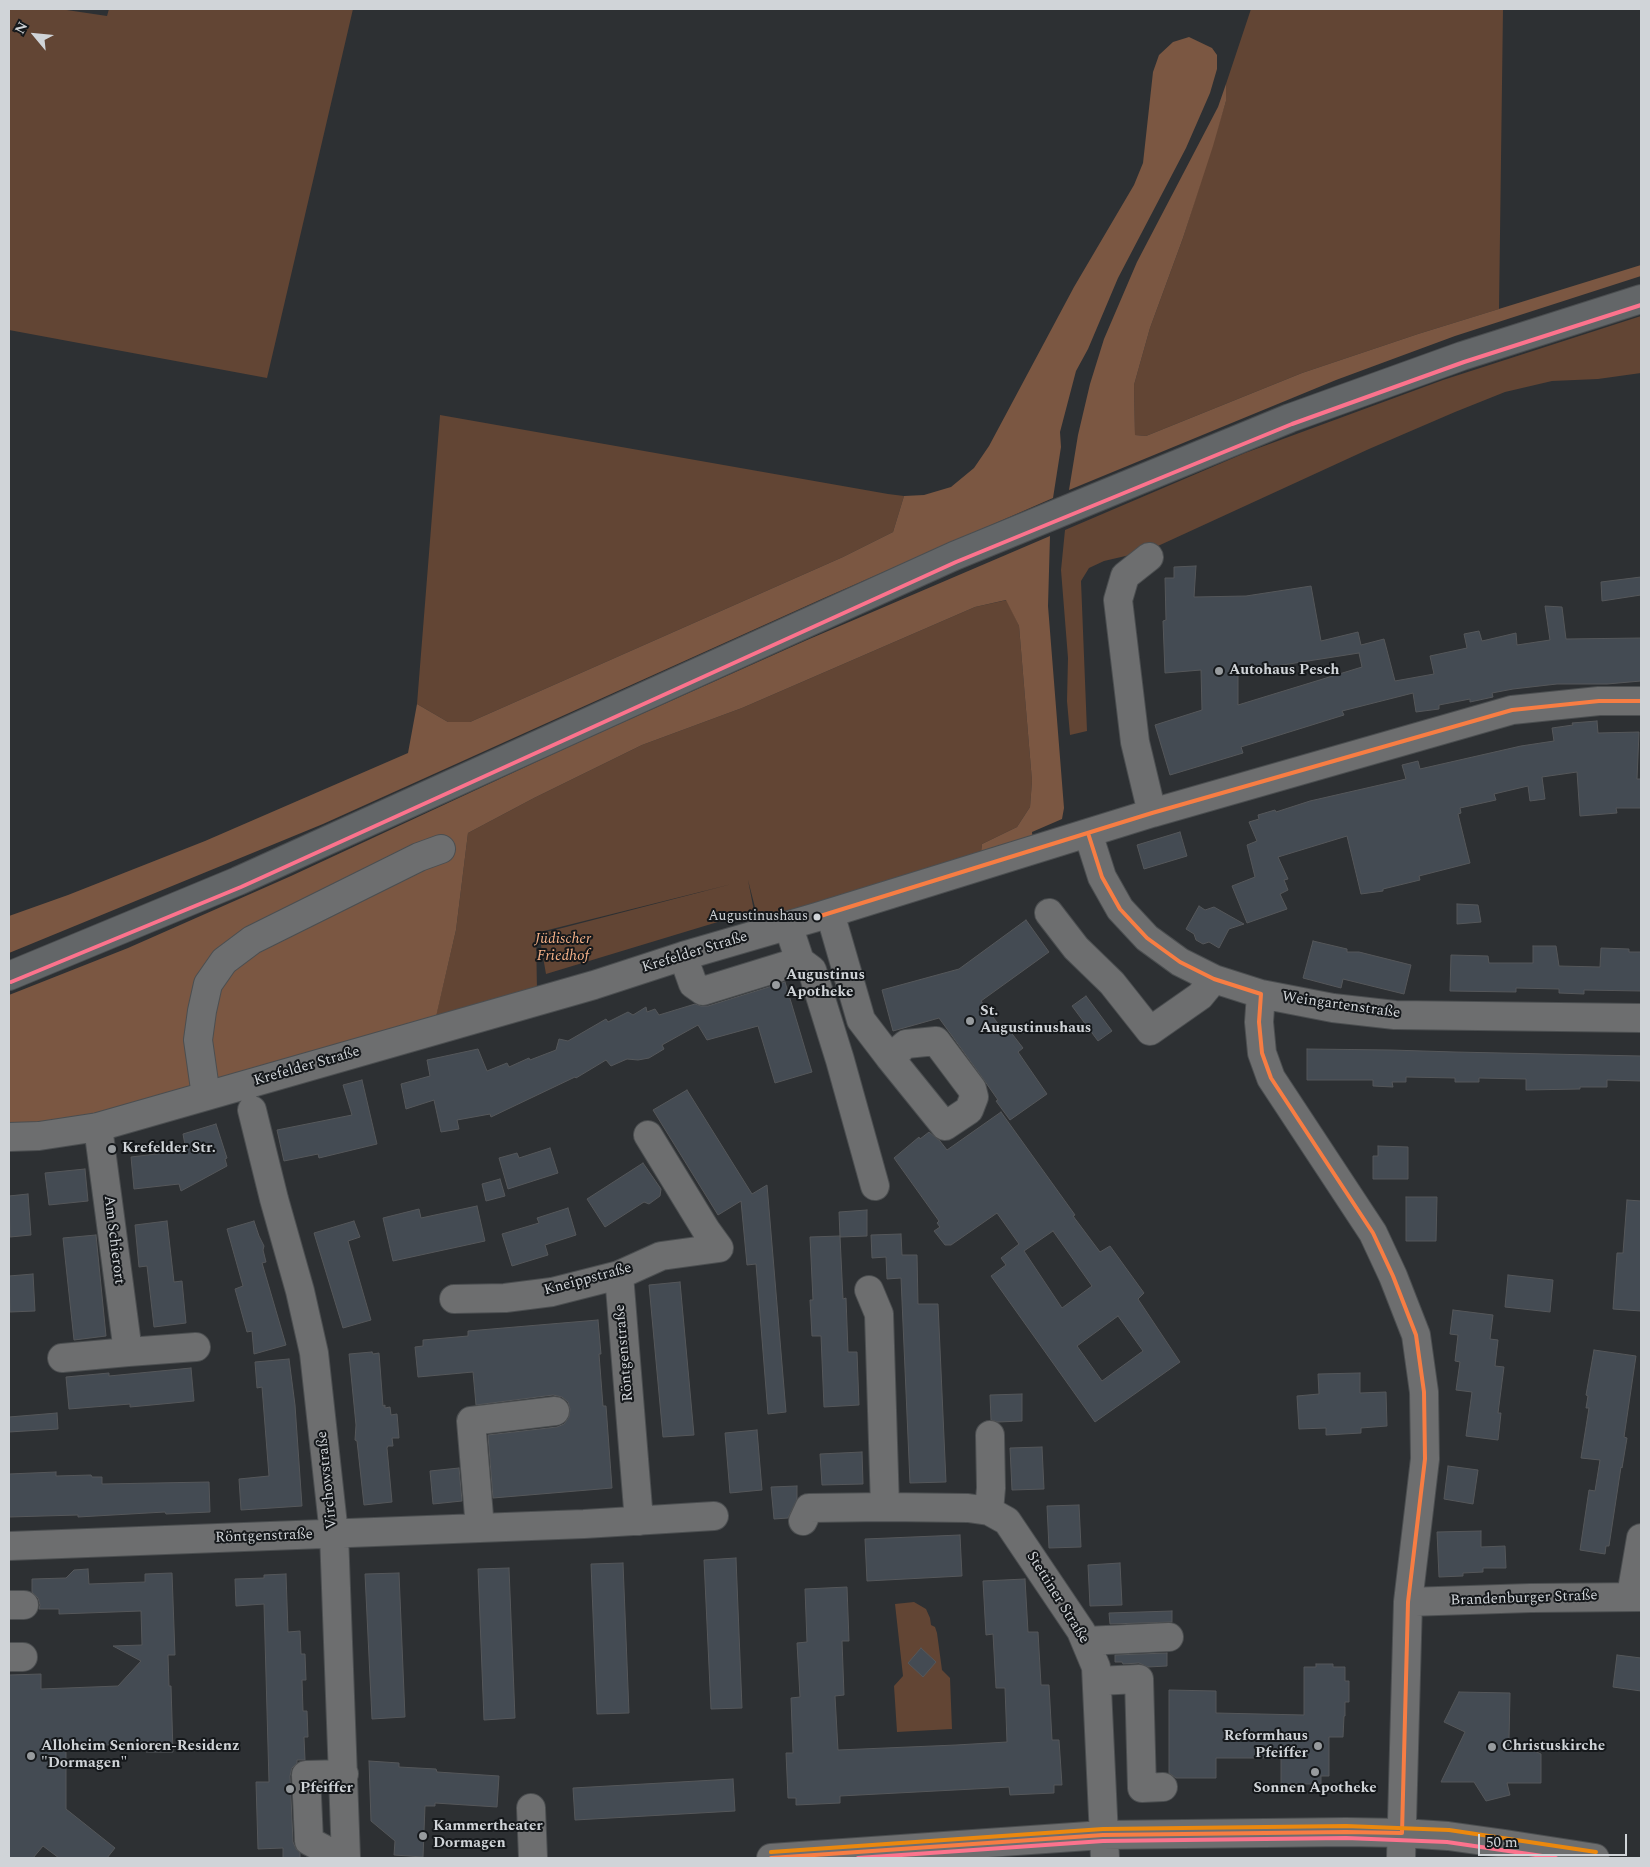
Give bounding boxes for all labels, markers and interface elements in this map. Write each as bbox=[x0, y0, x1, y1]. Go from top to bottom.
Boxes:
north arrow bbox=[10, 10, 60, 60]
text: N bbox=[9, 18, 33, 38]
place label: Autohaus Pesch bbox=[1229, 662, 1340, 680]
marker: Autohaus Pesch bbox=[1213, 665, 1225, 677]
place label: Augustinushaus bbox=[708, 909, 808, 925]
marker: Augustinushaus bbox=[812, 912, 822, 922]
street label: Krefelder Straße bbox=[640, 928, 750, 978]
park label: Jüdischer Friedhof bbox=[535, 931, 591, 966]
place label: Augustinus Apotheke bbox=[786, 967, 865, 1002]
marker: Augustinus Apotheke bbox=[770, 979, 782, 991]
street label: Weingartenstraße bbox=[1281, 989, 1401, 1023]
place label: St. Augustinushaus bbox=[980, 1003, 1091, 1038]
marker: St. Augustinushaus bbox=[964, 1015, 976, 1027]
street label: Krefelder Straße bbox=[252, 1043, 362, 1091]
place label: Krefelder Str. bbox=[122, 1140, 216, 1158]
marker: Krefelder Str. bbox=[106, 1143, 118, 1155]
street label: Am Schierort bbox=[99, 1195, 127, 1285]
street label: Kneippstraße bbox=[542, 1260, 634, 1300]
street label: Röntgenstraße bbox=[612, 1304, 638, 1402]
street label: Virchowstraße bbox=[314, 1430, 342, 1530]
street label: Röntgenstraße bbox=[215, 1526, 313, 1548]
street label: Stettiner Straße bbox=[1022, 1549, 1092, 1647]
street label: Brandenburger Straße bbox=[1450, 1587, 1598, 1611]
place label: Reformhaus Pfeiffer bbox=[1224, 1728, 1308, 1763]
place label: Alloheim Senioren-Residenz "Dormagen" bbox=[41, 1738, 240, 1773]
place label: Christuskirche bbox=[1502, 1738, 1605, 1756]
marker: Reformhaus Pfeiffer bbox=[1312, 1740, 1324, 1752]
marker: Christuskirche bbox=[1486, 1741, 1498, 1753]
marker: Alloheim Senioren-Residenz "Dormagen" bbox=[25, 1750, 37, 1762]
marker: Sonnen Apotheke bbox=[1309, 1766, 1321, 1778]
place label: Pfeiffer bbox=[300, 1780, 353, 1798]
place label: Sonnen Apotheke bbox=[1253, 1780, 1377, 1798]
marker: Pfeiffer bbox=[284, 1783, 296, 1795]
place label: Kammertheater Dormagen bbox=[433, 1818, 543, 1853]
scale bar bbox=[1480, 1824, 1629, 1856]
marker: Kammertheater Dormagen bbox=[417, 1830, 429, 1842]
text: 50 m bbox=[1486, 1831, 1518, 1854]

